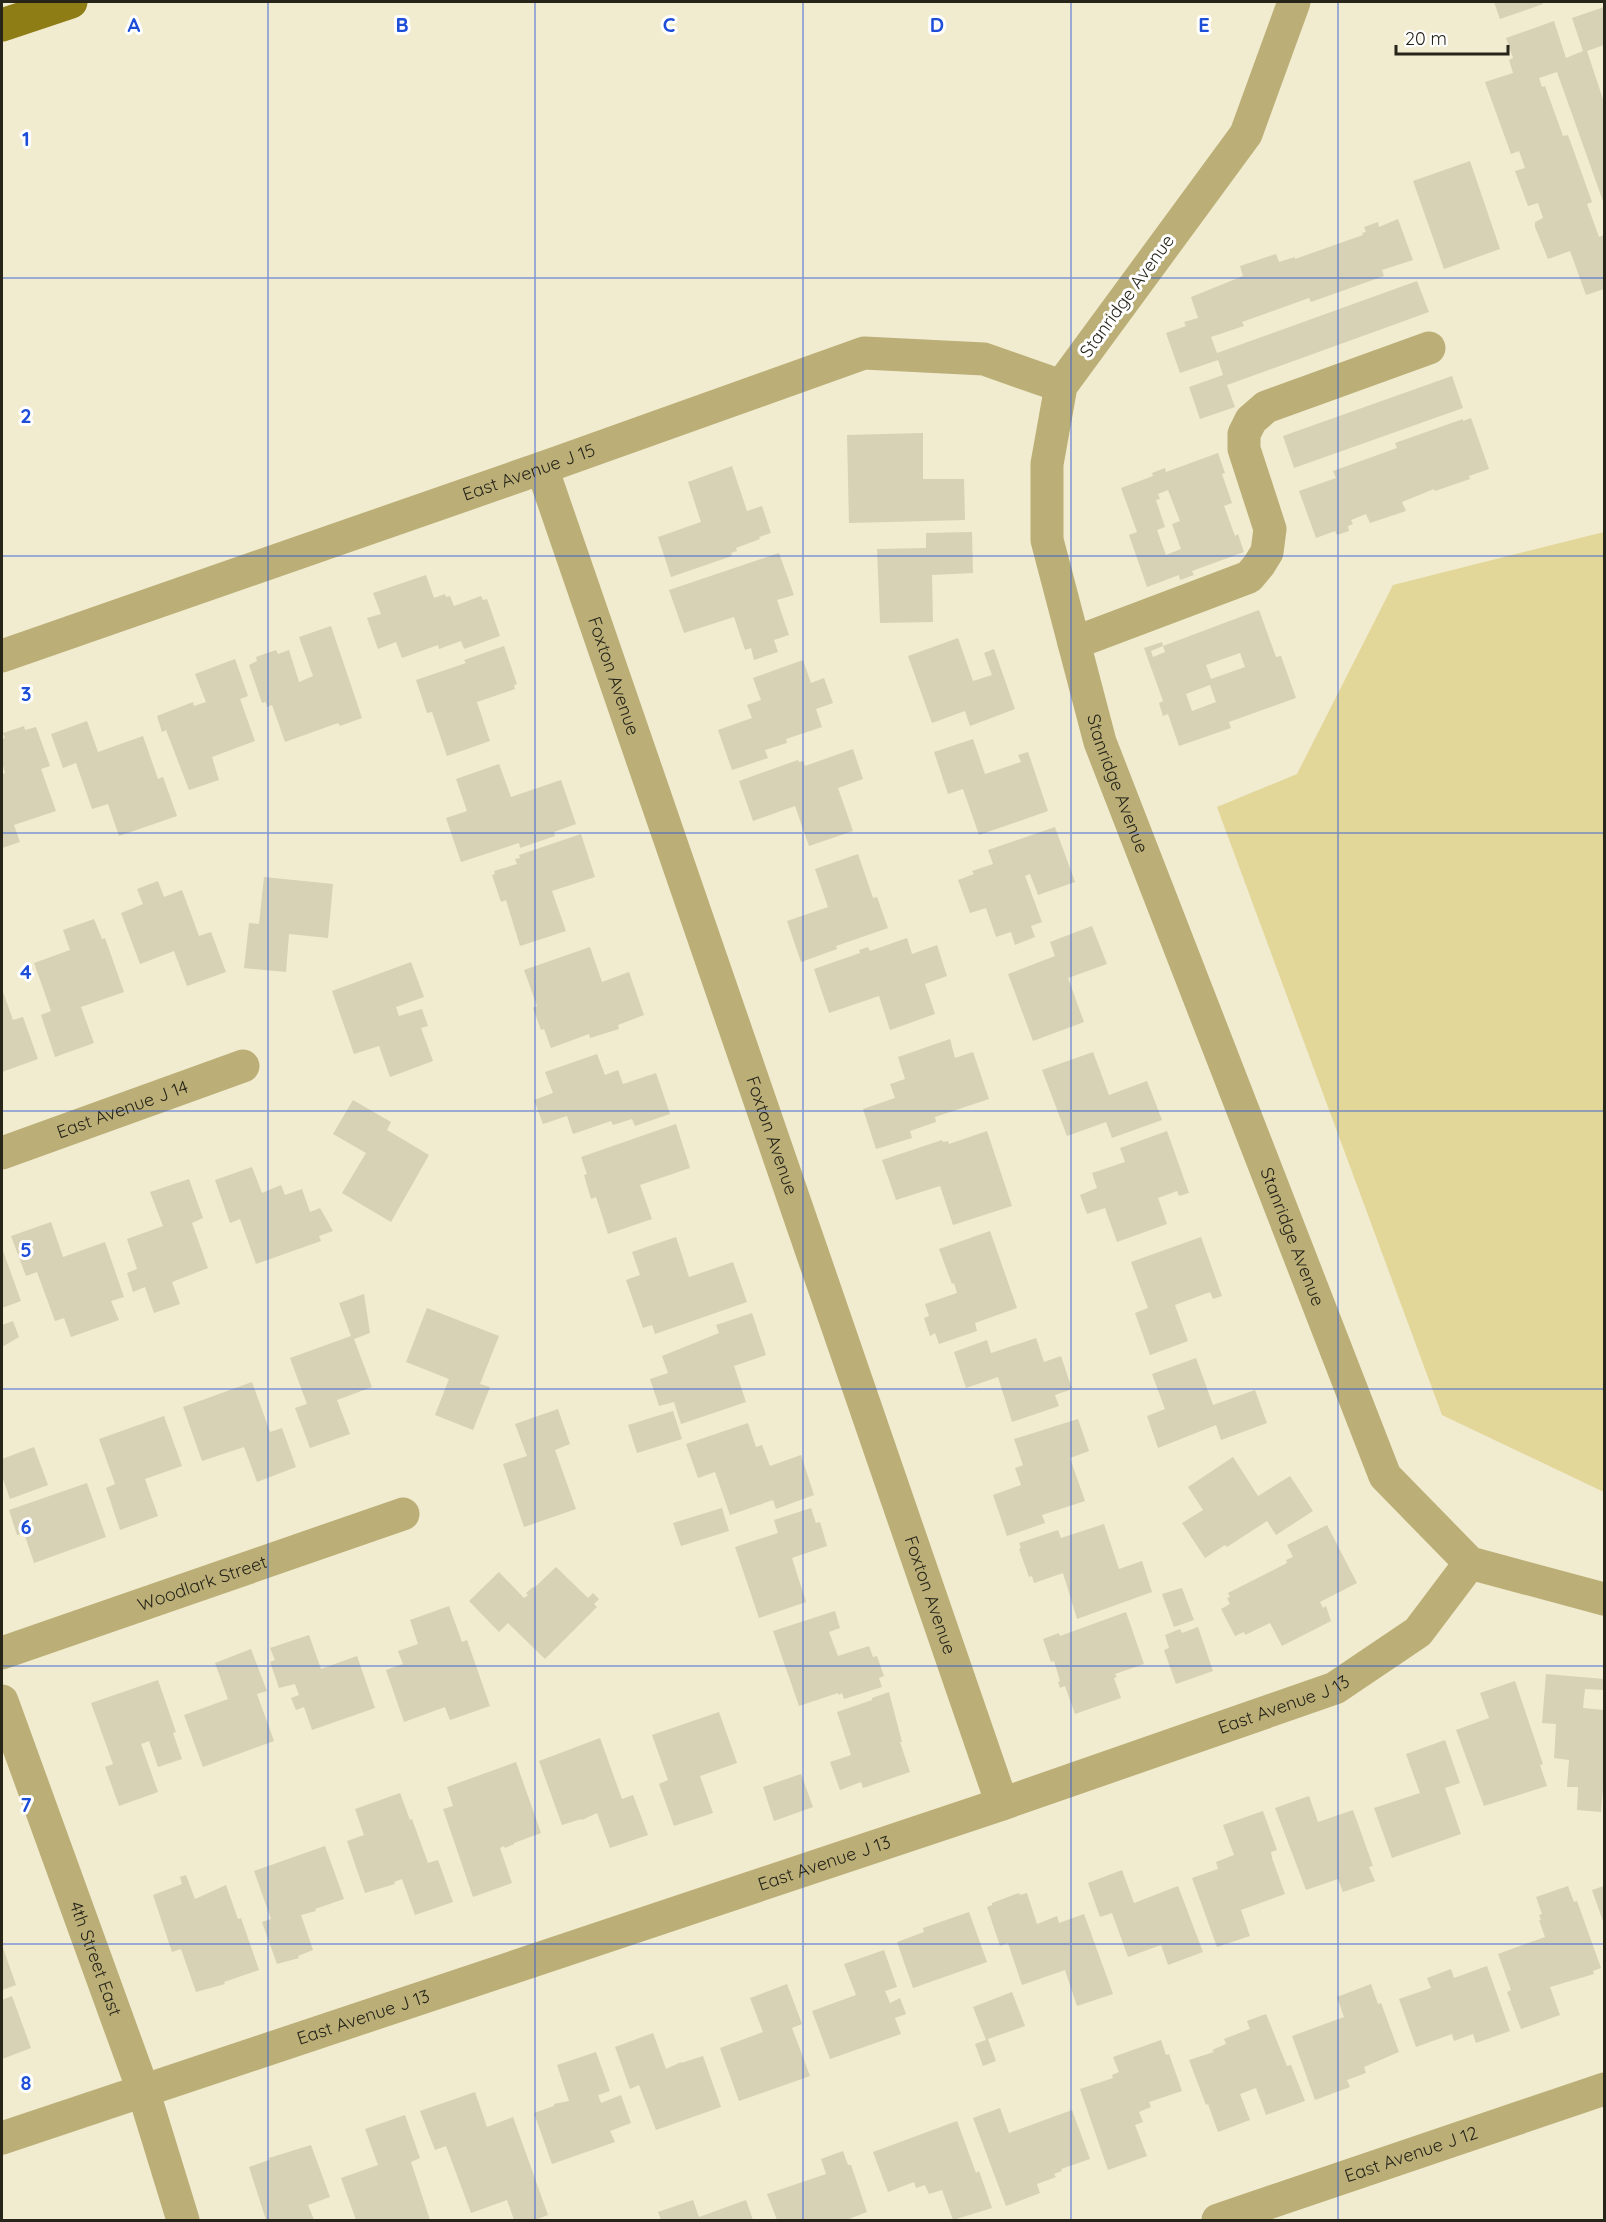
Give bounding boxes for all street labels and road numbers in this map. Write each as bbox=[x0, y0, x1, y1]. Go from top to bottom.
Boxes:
street label: Stanridge Avenue bbox=[1074, 230, 1179, 362]
street label: East Avenue J 15 bbox=[459, 438, 598, 506]
street label: Foxton Avenue bbox=[583, 613, 645, 738]
street label: Stanridge Avenue bbox=[1082, 711, 1154, 856]
street label: Foxton Avenue bbox=[741, 1073, 803, 1198]
street label: East Avenue J 14 bbox=[53, 1075, 191, 1143]
street label: Stanridge Avenue bbox=[1255, 1164, 1330, 1309]
street label: Foxton Avenue bbox=[899, 1533, 962, 1657]
street label: Woodlark Street bbox=[134, 1550, 270, 1616]
street label: East Avenue J 13 bbox=[1215, 1669, 1354, 1739]
street label: East Avenue J 13 bbox=[755, 1830, 894, 1896]
street label: 4th Street East bbox=[64, 1898, 127, 2019]
street label: East Avenue J 13 bbox=[294, 1984, 433, 2050]
street label: East Avenue J 12 bbox=[1341, 2121, 1481, 2187]

